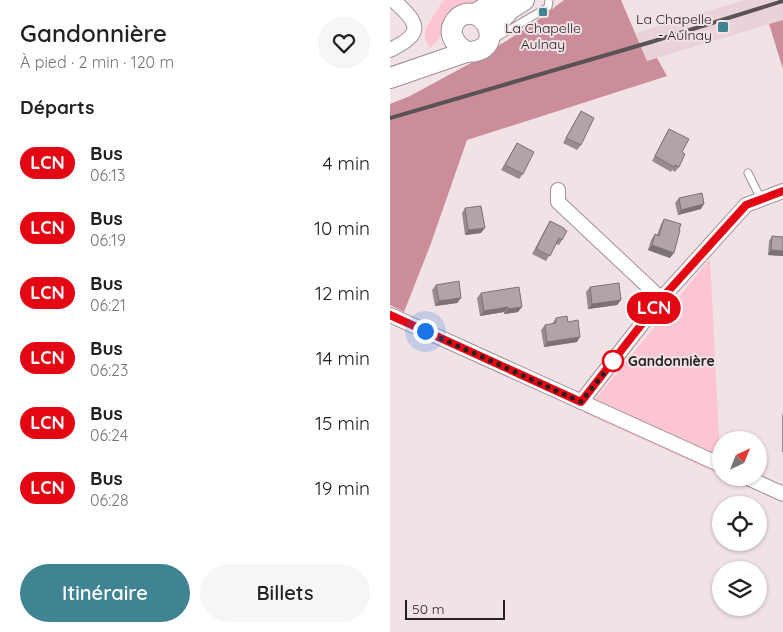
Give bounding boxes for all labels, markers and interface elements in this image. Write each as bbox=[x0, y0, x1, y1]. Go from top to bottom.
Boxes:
marker: La Chapelle Aulnay bbox=[537, 6, 549, 18]
place label: La Chapelle - Aulnay bbox=[636, 10, 712, 44]
button: heart bbox=[318, 17, 370, 69]
text: Gandonnière bbox=[20, 18, 167, 48]
place label: La Chapelle Aulnay bbox=[505, 19, 581, 53]
marker: La Chapelle - Aulnay bbox=[716, 20, 730, 34]
text: À pied · 2 min · 120 m bbox=[20, 52, 174, 72]
text: Départs bbox=[20, 95, 94, 119]
text: Bus bbox=[90, 141, 123, 165]
text: LCN bbox=[30, 151, 65, 174]
text: 4 min bbox=[322, 151, 370, 175]
text: 06:13 bbox=[90, 165, 125, 185]
text: Bus bbox=[90, 206, 123, 230]
text: LCN bbox=[30, 216, 65, 239]
text: 10 min bbox=[314, 216, 370, 240]
text: 06:19 bbox=[90, 230, 126, 250]
text: Bus bbox=[90, 271, 123, 295]
text: LCN bbox=[30, 281, 65, 304]
text: 12 min bbox=[315, 281, 370, 305]
line badge: LCN bbox=[625, 292, 683, 324]
text: 06:21 bbox=[90, 295, 126, 315]
text: LCN bbox=[637, 296, 671, 319]
your location bbox=[413, 319, 438, 344]
text: Bus bbox=[90, 336, 123, 360]
text: LCN bbox=[30, 346, 65, 369]
text: 14 min bbox=[316, 346, 370, 370]
marker: Gandonnière bbox=[602, 350, 624, 372]
place label: Gandonnière bbox=[628, 352, 715, 370]
text: 06:23 bbox=[90, 360, 128, 380]
text: Bus bbox=[90, 401, 123, 425]
text: LCN bbox=[30, 411, 65, 434]
text: 15 min bbox=[315, 411, 370, 435]
text: 06:24 bbox=[90, 425, 128, 445]
north arrow bbox=[712, 431, 768, 486]
map controls bbox=[712, 431, 767, 616]
text: Bus bbox=[90, 466, 123, 490]
text: LCN bbox=[30, 476, 65, 499]
text: 19 min bbox=[315, 476, 370, 500]
text: 06:28 bbox=[90, 490, 129, 510]
button: locate bbox=[712, 496, 767, 551]
button: layers bbox=[712, 561, 767, 616]
button: Itinéraire bbox=[20, 564, 190, 622]
button: Billets bbox=[200, 564, 370, 622]
scale bar bbox=[405, 597, 505, 620]
text: 50 m bbox=[412, 600, 445, 618]

